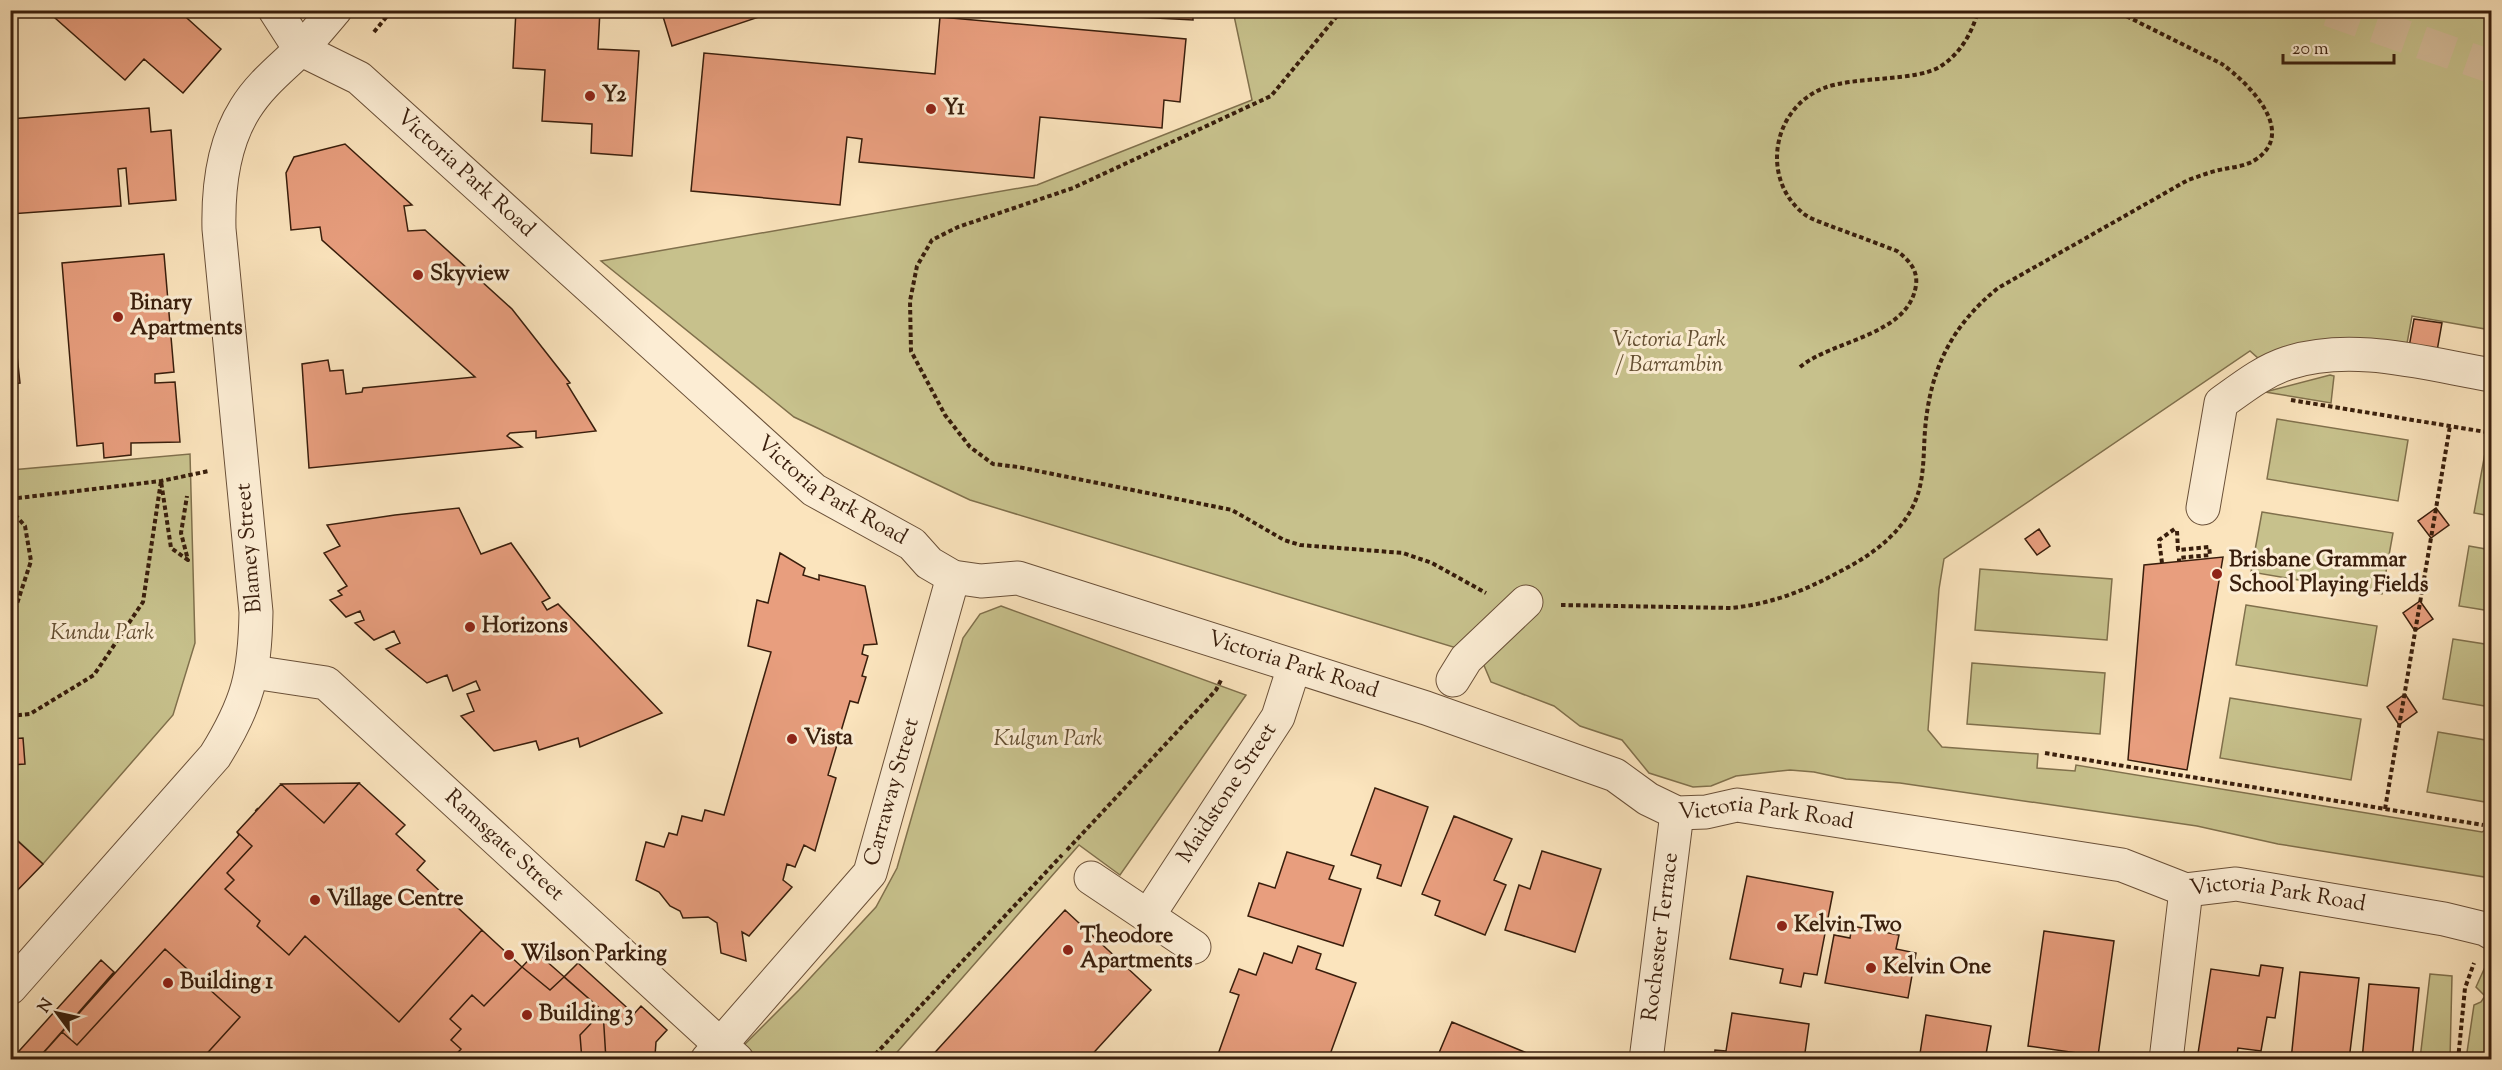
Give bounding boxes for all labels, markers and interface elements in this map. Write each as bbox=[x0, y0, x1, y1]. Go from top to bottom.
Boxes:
scale bar bbox=[2283, 27, 2394, 65]
text: 20 m bbox=[2292, 37, 2329, 63]
place label: Y2 bbox=[602, 80, 627, 112]
marker: Y2 bbox=[583, 89, 597, 103]
place label: Y1 bbox=[943, 93, 965, 125]
street label: Victoria Park Road bbox=[388, 102, 542, 245]
marker: Y1 bbox=[924, 102, 938, 116]
place label: Skyview bbox=[430, 259, 510, 291]
marker: Skyview bbox=[411, 268, 425, 282]
place label: Binary Apartments bbox=[130, 288, 243, 345]
marker: Binary Apartments bbox=[111, 310, 125, 324]
park label: Victoria Park / Barrambin bbox=[1612, 325, 1726, 382]
street label: Victoria Park Road bbox=[749, 429, 913, 554]
street label: Blamey Street bbox=[228, 481, 272, 614]
place label: Brisbane Grammar School Playing Fields bbox=[2229, 545, 2429, 602]
marker: Brisbane Grammar School Playing Fields bbox=[2210, 567, 2224, 581]
place label: Horizons bbox=[482, 611, 568, 643]
park label: Kundu Park bbox=[50, 618, 154, 650]
marker: Horizons bbox=[463, 620, 477, 634]
street label: Victoria Park Road bbox=[1203, 623, 1382, 708]
street label: Carraway Street bbox=[857, 714, 929, 870]
street label: Maidstone Street bbox=[1170, 717, 1286, 870]
place label: Vista bbox=[804, 723, 854, 755]
park label: Kulgun Park bbox=[994, 724, 1103, 756]
marker: Vista bbox=[785, 732, 799, 746]
street label: Ramsgate Street bbox=[437, 783, 571, 910]
street label: Victoria Park Road bbox=[1677, 789, 1856, 839]
street label: Rochester Terrace bbox=[1635, 851, 1688, 1023]
street label: Victoria Park Road bbox=[2188, 867, 2368, 922]
place label: Village Centre bbox=[327, 884, 464, 916]
marker: Village Centre bbox=[308, 893, 322, 907]
place label: Kelvin Two bbox=[1794, 910, 1902, 942]
marker: Kelvin Two bbox=[1775, 919, 1789, 933]
place label: Theodore Apartments bbox=[1080, 921, 1193, 978]
place label: Wilson Parking bbox=[521, 939, 667, 971]
marker: Theodore Apartments bbox=[1061, 943, 1075, 957]
marker: Wilson Parking bbox=[502, 948, 516, 962]
place label: Kelvin One bbox=[1883, 952, 1991, 984]
marker: Kelvin One bbox=[1864, 961, 1878, 975]
place label: Building 1 bbox=[180, 967, 274, 999]
marker: Building 1 bbox=[161, 976, 175, 990]
north arrow bbox=[27, 983, 87, 1043]
text: N bbox=[33, 994, 60, 1018]
place label: Building 3 bbox=[539, 999, 634, 1031]
marker: Building 3 bbox=[520, 1008, 534, 1022]

